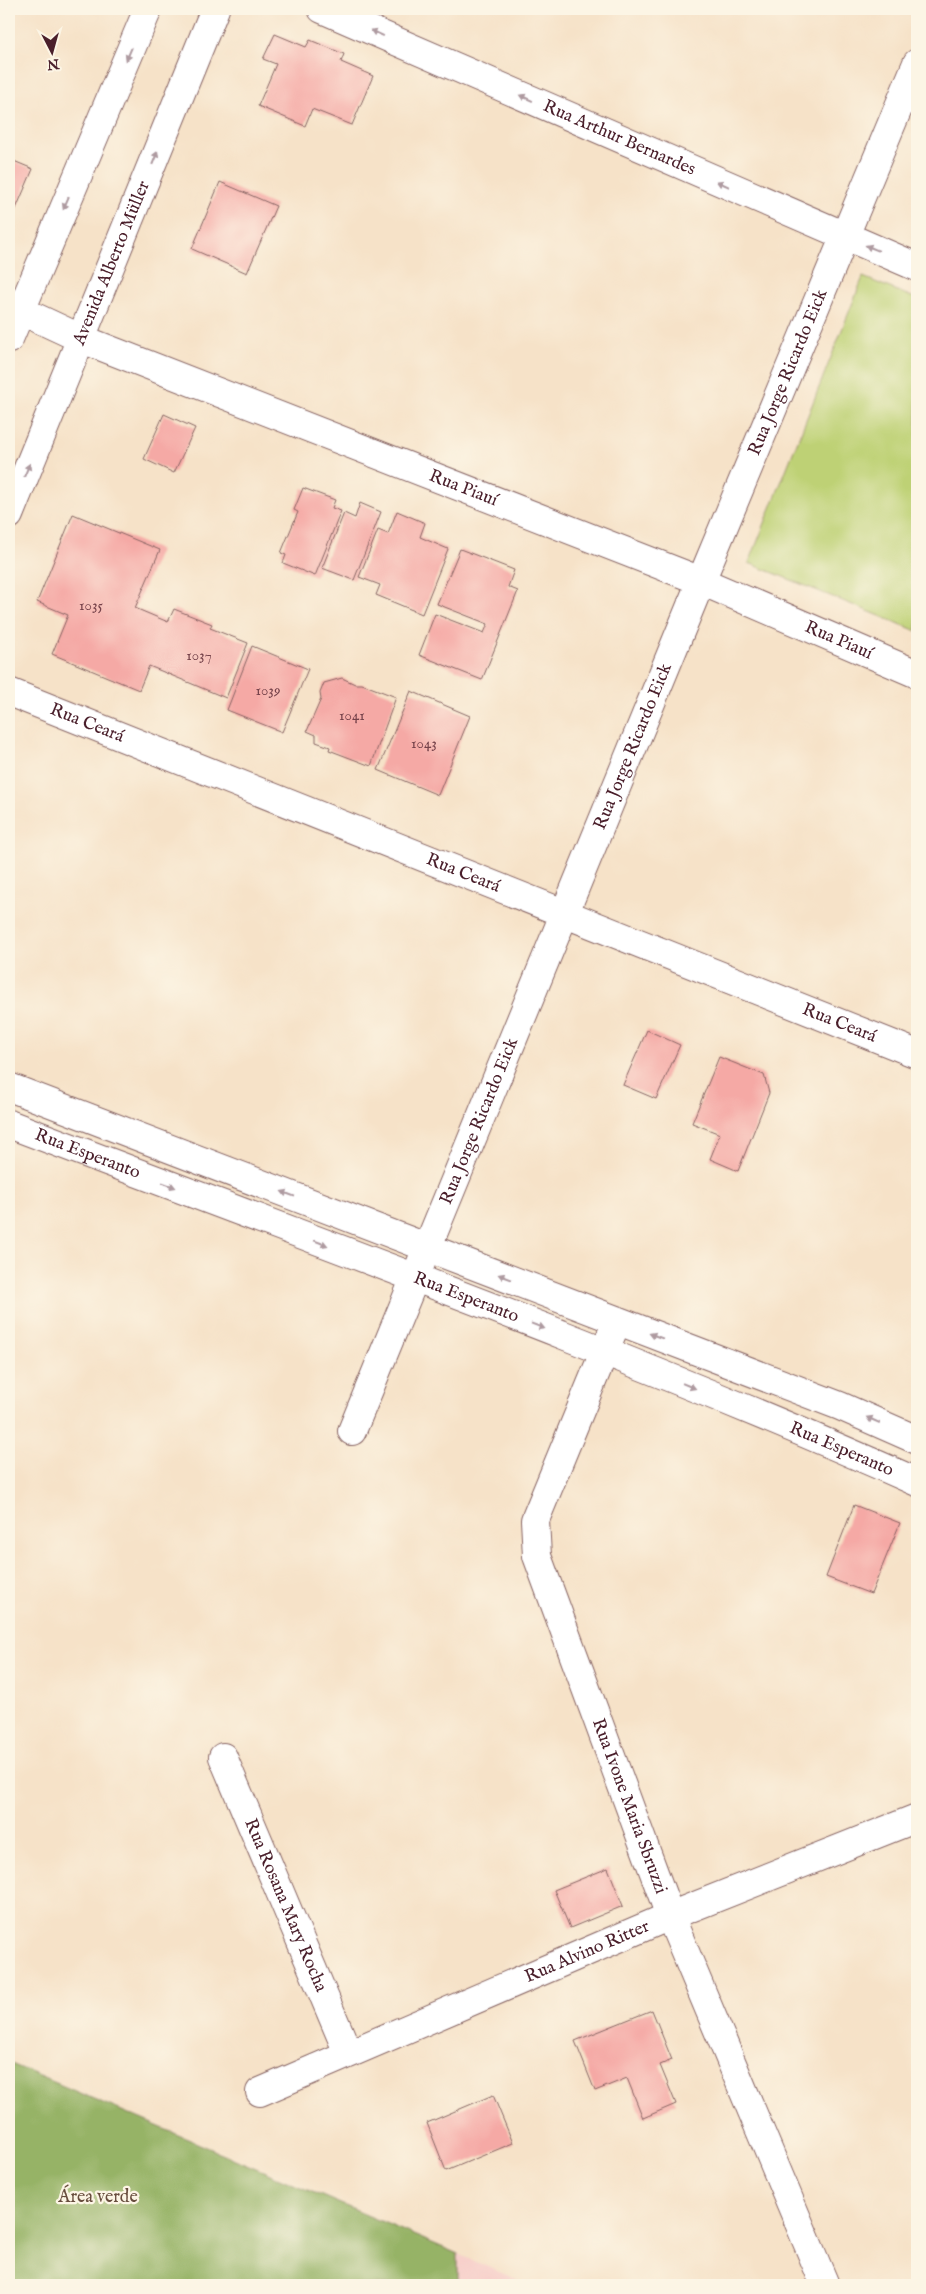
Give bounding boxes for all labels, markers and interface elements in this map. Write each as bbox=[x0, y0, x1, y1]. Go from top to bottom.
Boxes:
north arrow bbox=[28, 28, 78, 78]
one-way arrow bbox=[370, 28, 384, 36]
one-way arrow bbox=[125, 47, 133, 61]
text: N bbox=[46, 54, 61, 74]
one-way arrow bbox=[519, 93, 533, 101]
street label: Rua Arthur Bernardes bbox=[539, 95, 699, 181]
one-way arrow bbox=[151, 150, 159, 165]
street label: Avenida Alberto Müller bbox=[67, 177, 155, 350]
one-way arrow bbox=[716, 179, 730, 187]
one-way arrow bbox=[62, 196, 70, 211]
one-way arrow bbox=[864, 244, 879, 252]
street label: Rua Jorge Ricardo Eick bbox=[743, 285, 833, 459]
one-way arrow bbox=[24, 463, 32, 477]
street label: Rua Piauí bbox=[426, 464, 502, 512]
house number: 1035 bbox=[79, 596, 104, 615]
street label: Rua Piauí bbox=[801, 615, 877, 665]
house number: 1037 bbox=[186, 646, 212, 665]
street label: Rua Jorge Ricardo Eick bbox=[589, 659, 678, 833]
house number: 1039 bbox=[255, 681, 281, 700]
street label: Rua Ceará bbox=[47, 698, 128, 748]
house number: 1041 bbox=[339, 706, 365, 725]
house number: 1043 bbox=[411, 734, 437, 753]
street label: Rua Ceará bbox=[423, 848, 504, 898]
street label: Rua Ceará bbox=[799, 998, 880, 1048]
street label: Rua Jorge Ricardo Eick bbox=[435, 1034, 524, 1208]
street label: Rua Esperanto bbox=[31, 1123, 144, 1184]
one-way arrow bbox=[162, 1181, 177, 1189]
one-way arrow bbox=[280, 1190, 295, 1198]
one-way arrow bbox=[314, 1239, 329, 1247]
street label: Rua Esperanto bbox=[410, 1267, 523, 1328]
one-way arrow bbox=[497, 1273, 512, 1281]
one-way arrow bbox=[531, 1322, 545, 1330]
one-way arrow bbox=[648, 1332, 663, 1340]
one-way arrow bbox=[682, 1382, 696, 1390]
one-way arrow bbox=[866, 1416, 880, 1424]
street label: Rua Esperanto bbox=[786, 1417, 898, 1482]
street label: Rua Ivone Maria Sbruzzi bbox=[587, 1715, 672, 1897]
street label: Rua Rosana Mary Rocha bbox=[239, 1815, 332, 1996]
street label: Rua Alvino Ritter bbox=[521, 1915, 653, 1988]
park label: Área verde bbox=[57, 2184, 138, 2209]

